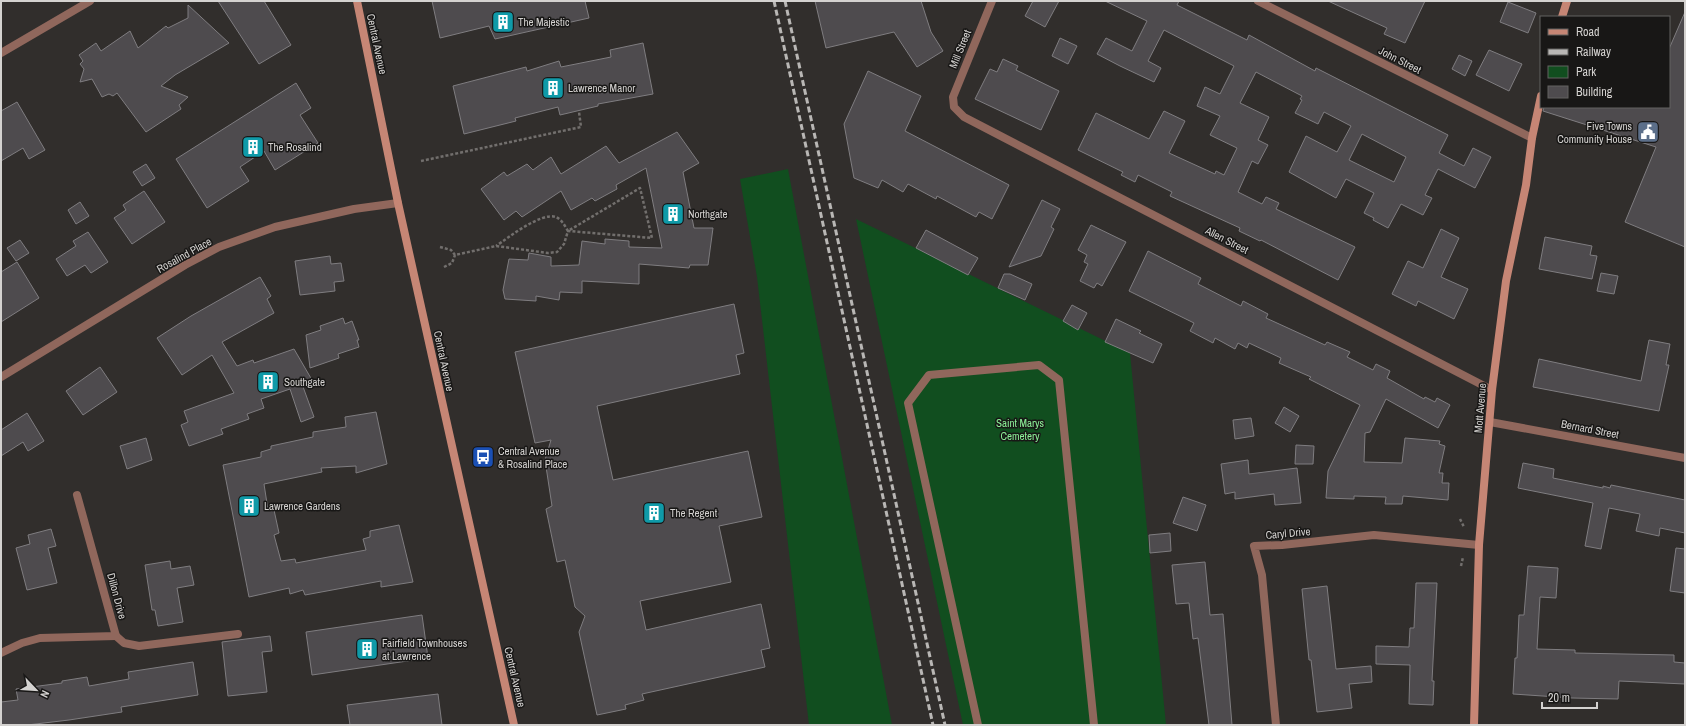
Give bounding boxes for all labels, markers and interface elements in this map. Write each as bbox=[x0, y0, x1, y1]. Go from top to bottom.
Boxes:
building icon: The Majestic bbox=[490, 9, 516, 35]
street label: Central Avenue bbox=[364, 12, 390, 76]
place label: The Majestic bbox=[518, 15, 570, 29]
legend bbox=[1540, 16, 1670, 108]
text: Road bbox=[1576, 24, 1600, 40]
street label: Mill Street bbox=[946, 27, 974, 70]
street label: John Street bbox=[1376, 43, 1424, 77]
text: Railway bbox=[1576, 44, 1611, 60]
text: Park bbox=[1576, 64, 1596, 80]
building icon: Lawrence Manor bbox=[540, 75, 566, 101]
place label: Lawrence Manor bbox=[568, 81, 635, 95]
text: Building bbox=[1576, 84, 1613, 100]
place label: Five Towns Community House bbox=[1557, 119, 1632, 146]
public building icon: Five Towns Community House bbox=[1635, 119, 1661, 145]
building icon: The Rosalind bbox=[240, 134, 266, 160]
place label: The Rosalind bbox=[268, 140, 322, 154]
building icon: Northgate bbox=[660, 201, 686, 227]
place label: Northgate bbox=[688, 207, 728, 221]
street label: Allen Street bbox=[1202, 223, 1251, 257]
street label: Rosalind Place bbox=[154, 234, 214, 276]
street label: Central Avenue bbox=[431, 329, 457, 393]
building icon: Southgate bbox=[255, 369, 281, 395]
place label: Southgate bbox=[284, 375, 325, 389]
street label: Mott Avenue bbox=[1471, 382, 1489, 434]
park label: Saint Marys Cemetery bbox=[996, 416, 1045, 443]
street label: Bernard Street bbox=[1560, 417, 1621, 442]
bus stop icon: Central Avenue & Rosalind Place bbox=[470, 444, 496, 470]
place label: Central Avenue & Rosalind Place bbox=[498, 444, 567, 471]
building icon: Lawrence Gardens bbox=[236, 493, 262, 519]
place label: Lawrence Gardens bbox=[264, 499, 341, 513]
building icon: The Regent bbox=[641, 500, 667, 526]
place label: The Regent bbox=[670, 506, 718, 520]
street label: Caryl Drive bbox=[1265, 524, 1311, 542]
street label: Dillon Drive bbox=[104, 571, 130, 621]
building icon: Fairfield Townhouses at Lawrence bbox=[354, 636, 380, 662]
place label: Fairfield Townhouses at Lawrence bbox=[382, 636, 468, 663]
street label: Central Avenue bbox=[501, 645, 529, 709]
north arrow bbox=[16, 670, 56, 710]
scale bar bbox=[1542, 684, 1597, 710]
text: N bbox=[37, 688, 53, 700]
text: 20 m bbox=[1548, 690, 1570, 706]

